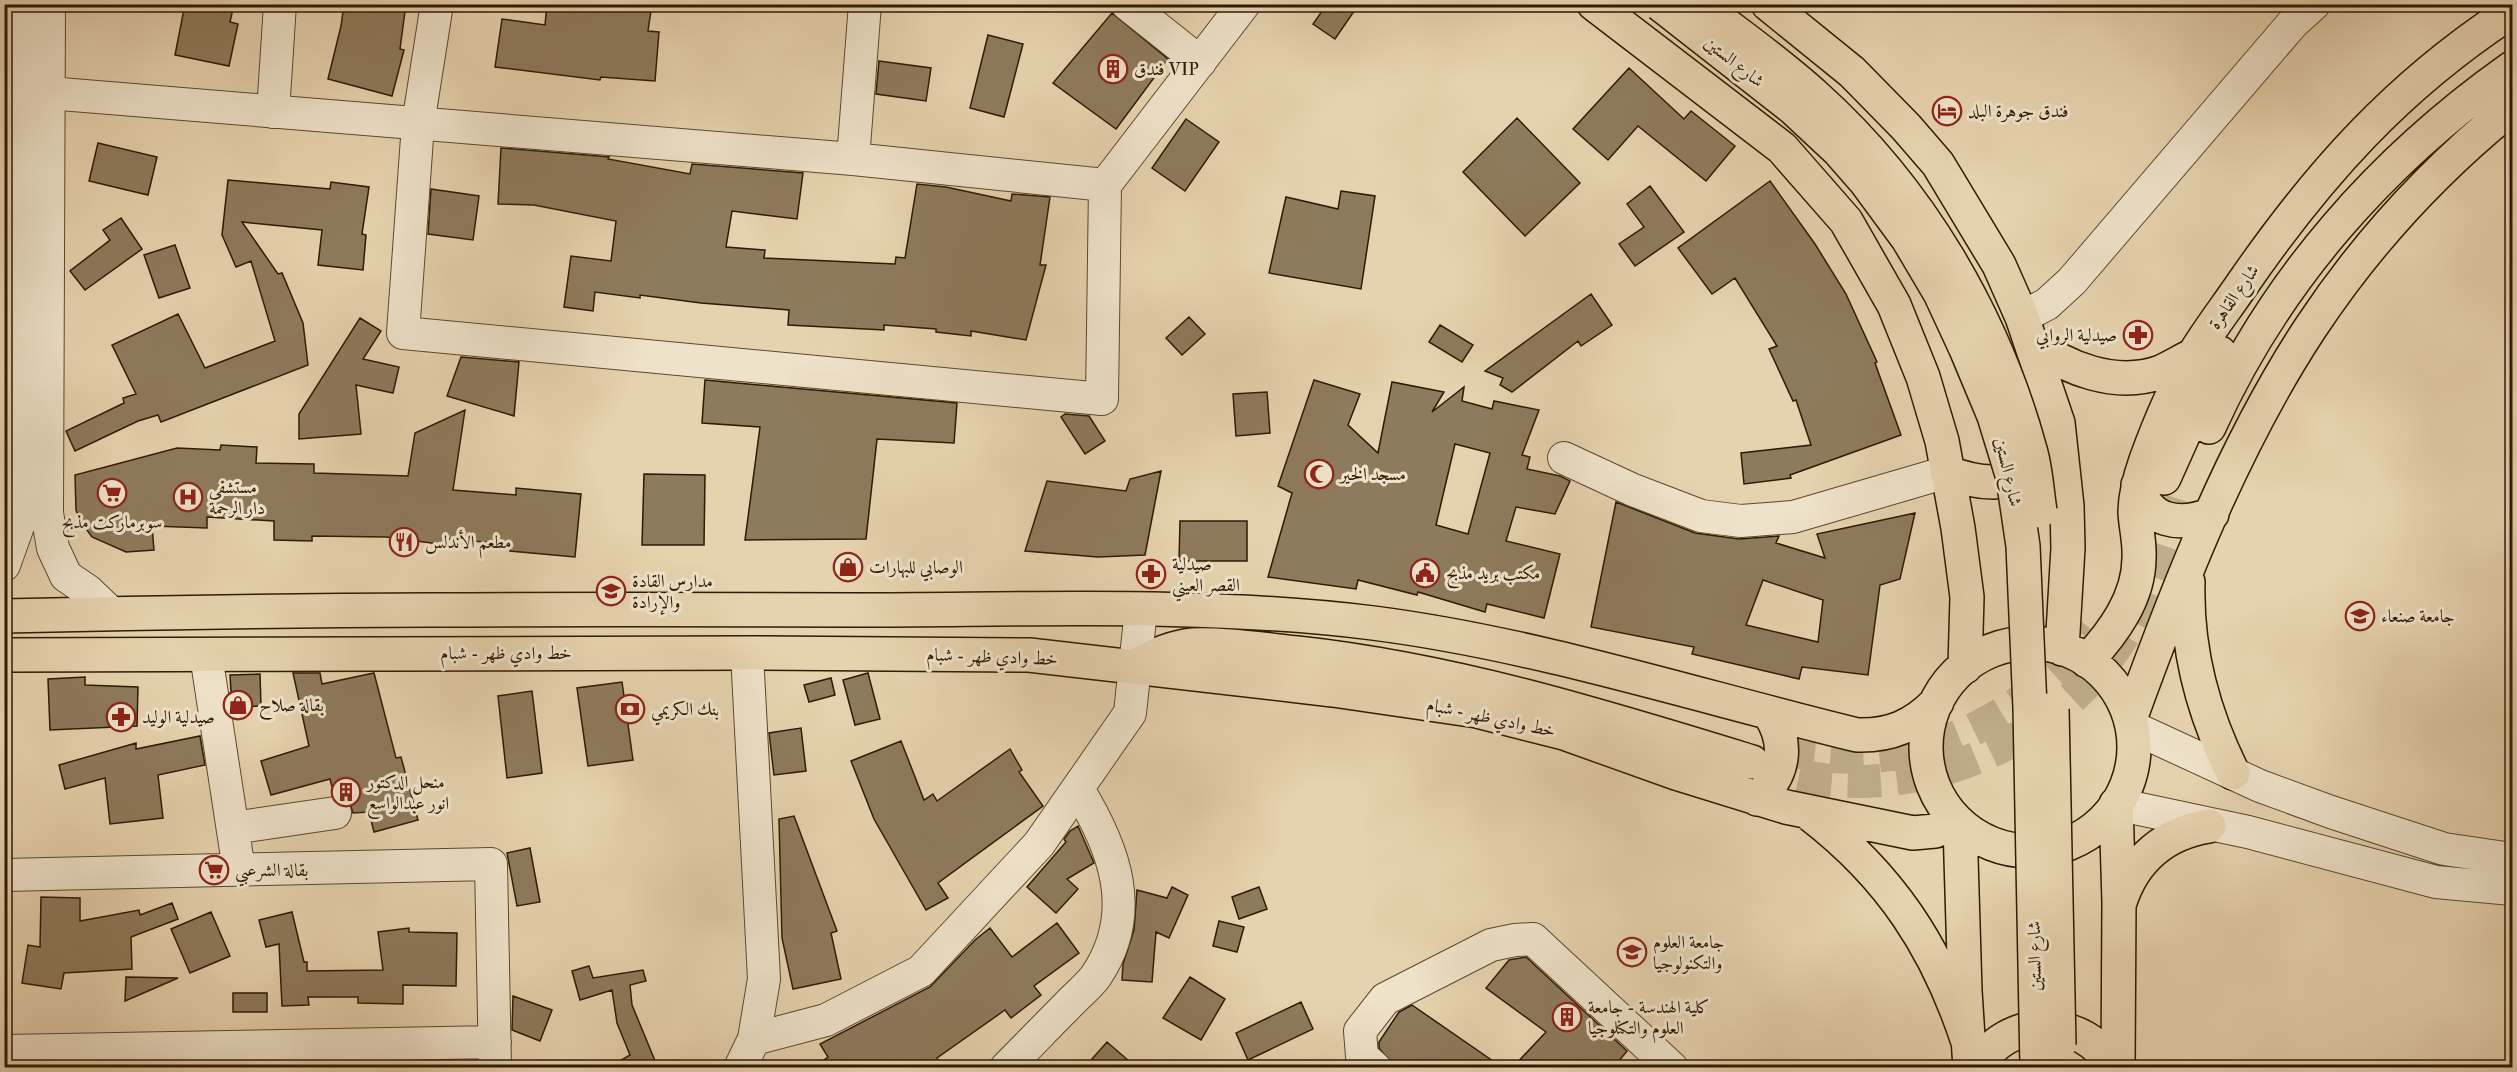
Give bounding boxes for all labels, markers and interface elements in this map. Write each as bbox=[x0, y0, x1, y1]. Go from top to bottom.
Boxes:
street label: شارع الستين bbox=[1697, 31, 1769, 95]
building icon: فندق VIP bbox=[1097, 53, 1129, 85]
place label: فندق VIP bbox=[1134, 58, 1199, 81]
hotel icon: فندق جوهرة البلد bbox=[1931, 95, 1963, 127]
place label: فندق جوهرة البلد bbox=[1968, 100, 2069, 123]
street label: شارع القاهرة bbox=[2203, 260, 2267, 336]
pharmacy icon: صيدلية الروابي bbox=[2122, 319, 2154, 351]
place label: صيدلية الروابي bbox=[2036, 324, 2117, 350]
street label: شارع الستين bbox=[1986, 435, 2027, 510]
mosque icon: مسجد الخير bbox=[1303, 458, 1335, 490]
place label: مسجد الخير bbox=[1338, 463, 1406, 486]
place label: مستشفى دار الرحمة bbox=[209, 476, 265, 520]
supermarket icon: سوبرمارکت مذبح bbox=[96, 477, 128, 509]
hospital icon: مستشفى دار الرحمة bbox=[172, 481, 204, 513]
place label: سوبرمارکت مذبح bbox=[62, 511, 162, 538]
restaurant icon: مطعم الأندلس bbox=[388, 526, 420, 558]
place label: مطعم الأندلس bbox=[425, 529, 511, 559]
shop icon: الوصابي للبهارات bbox=[832, 551, 864, 583]
place label: صيدلية القصر العيني bbox=[1172, 553, 1240, 602]
place label: الوصابي للبهارات bbox=[869, 556, 963, 582]
public building icon: مكتب بريد مذبح bbox=[1409, 557, 1441, 589]
pharmacy icon: صيدلية القصر العيني bbox=[1135, 558, 1167, 590]
place label: مكتب بريد مذبح bbox=[1446, 562, 1540, 589]
place label: مدارس القادة والإرادة bbox=[632, 570, 713, 615]
school or university icon: مدارس القادة والإرادة bbox=[595, 575, 627, 607]
school or university icon: جامعة صنعاء bbox=[2344, 600, 2376, 632]
place label: جامعة صنعاء bbox=[2381, 605, 2455, 628]
street label: خط وادي ظهر - شبام bbox=[440, 642, 572, 669]
street label: خط وادي ظهر - شبام bbox=[926, 643, 1058, 675]
shop icon: بقالة صلاح bbox=[222, 689, 254, 721]
bank icon: بنك الكريمي bbox=[614, 693, 646, 725]
street label: خط وادي ظهر - شبام bbox=[1424, 693, 1558, 747]
place label: بقالة صلاح bbox=[259, 694, 324, 721]
place label: بنك الكريمي bbox=[651, 698, 719, 726]
pharmacy icon: صيدلية الوليد bbox=[105, 701, 137, 733]
place label: صيدلية الوليد bbox=[142, 706, 215, 729]
place label: منحل الدكتور انور عبدالواسع bbox=[365, 771, 449, 819]
building icon: منحل الدكتور انور عبدالواسع bbox=[330, 776, 362, 808]
supermarket icon: بقالة الشرعبي bbox=[198, 854, 230, 886]
place label: بقالة الشرعبي bbox=[235, 859, 308, 887]
street label: شارع الستين bbox=[2023, 921, 2050, 991]
place label: جامعة العلوم والتكنولوجيا bbox=[1653, 931, 1724, 975]
school or university icon: جامعة العلوم والتكنولوجيا bbox=[1616, 936, 1648, 968]
place label: كلية الهندسة - جامعة العلوم والتكنلوجيا bbox=[1588, 996, 1710, 1044]
building icon: كلية الهندسة - جامعة العلوم والتكنلوجيا bbox=[1551, 1001, 1583, 1033]

